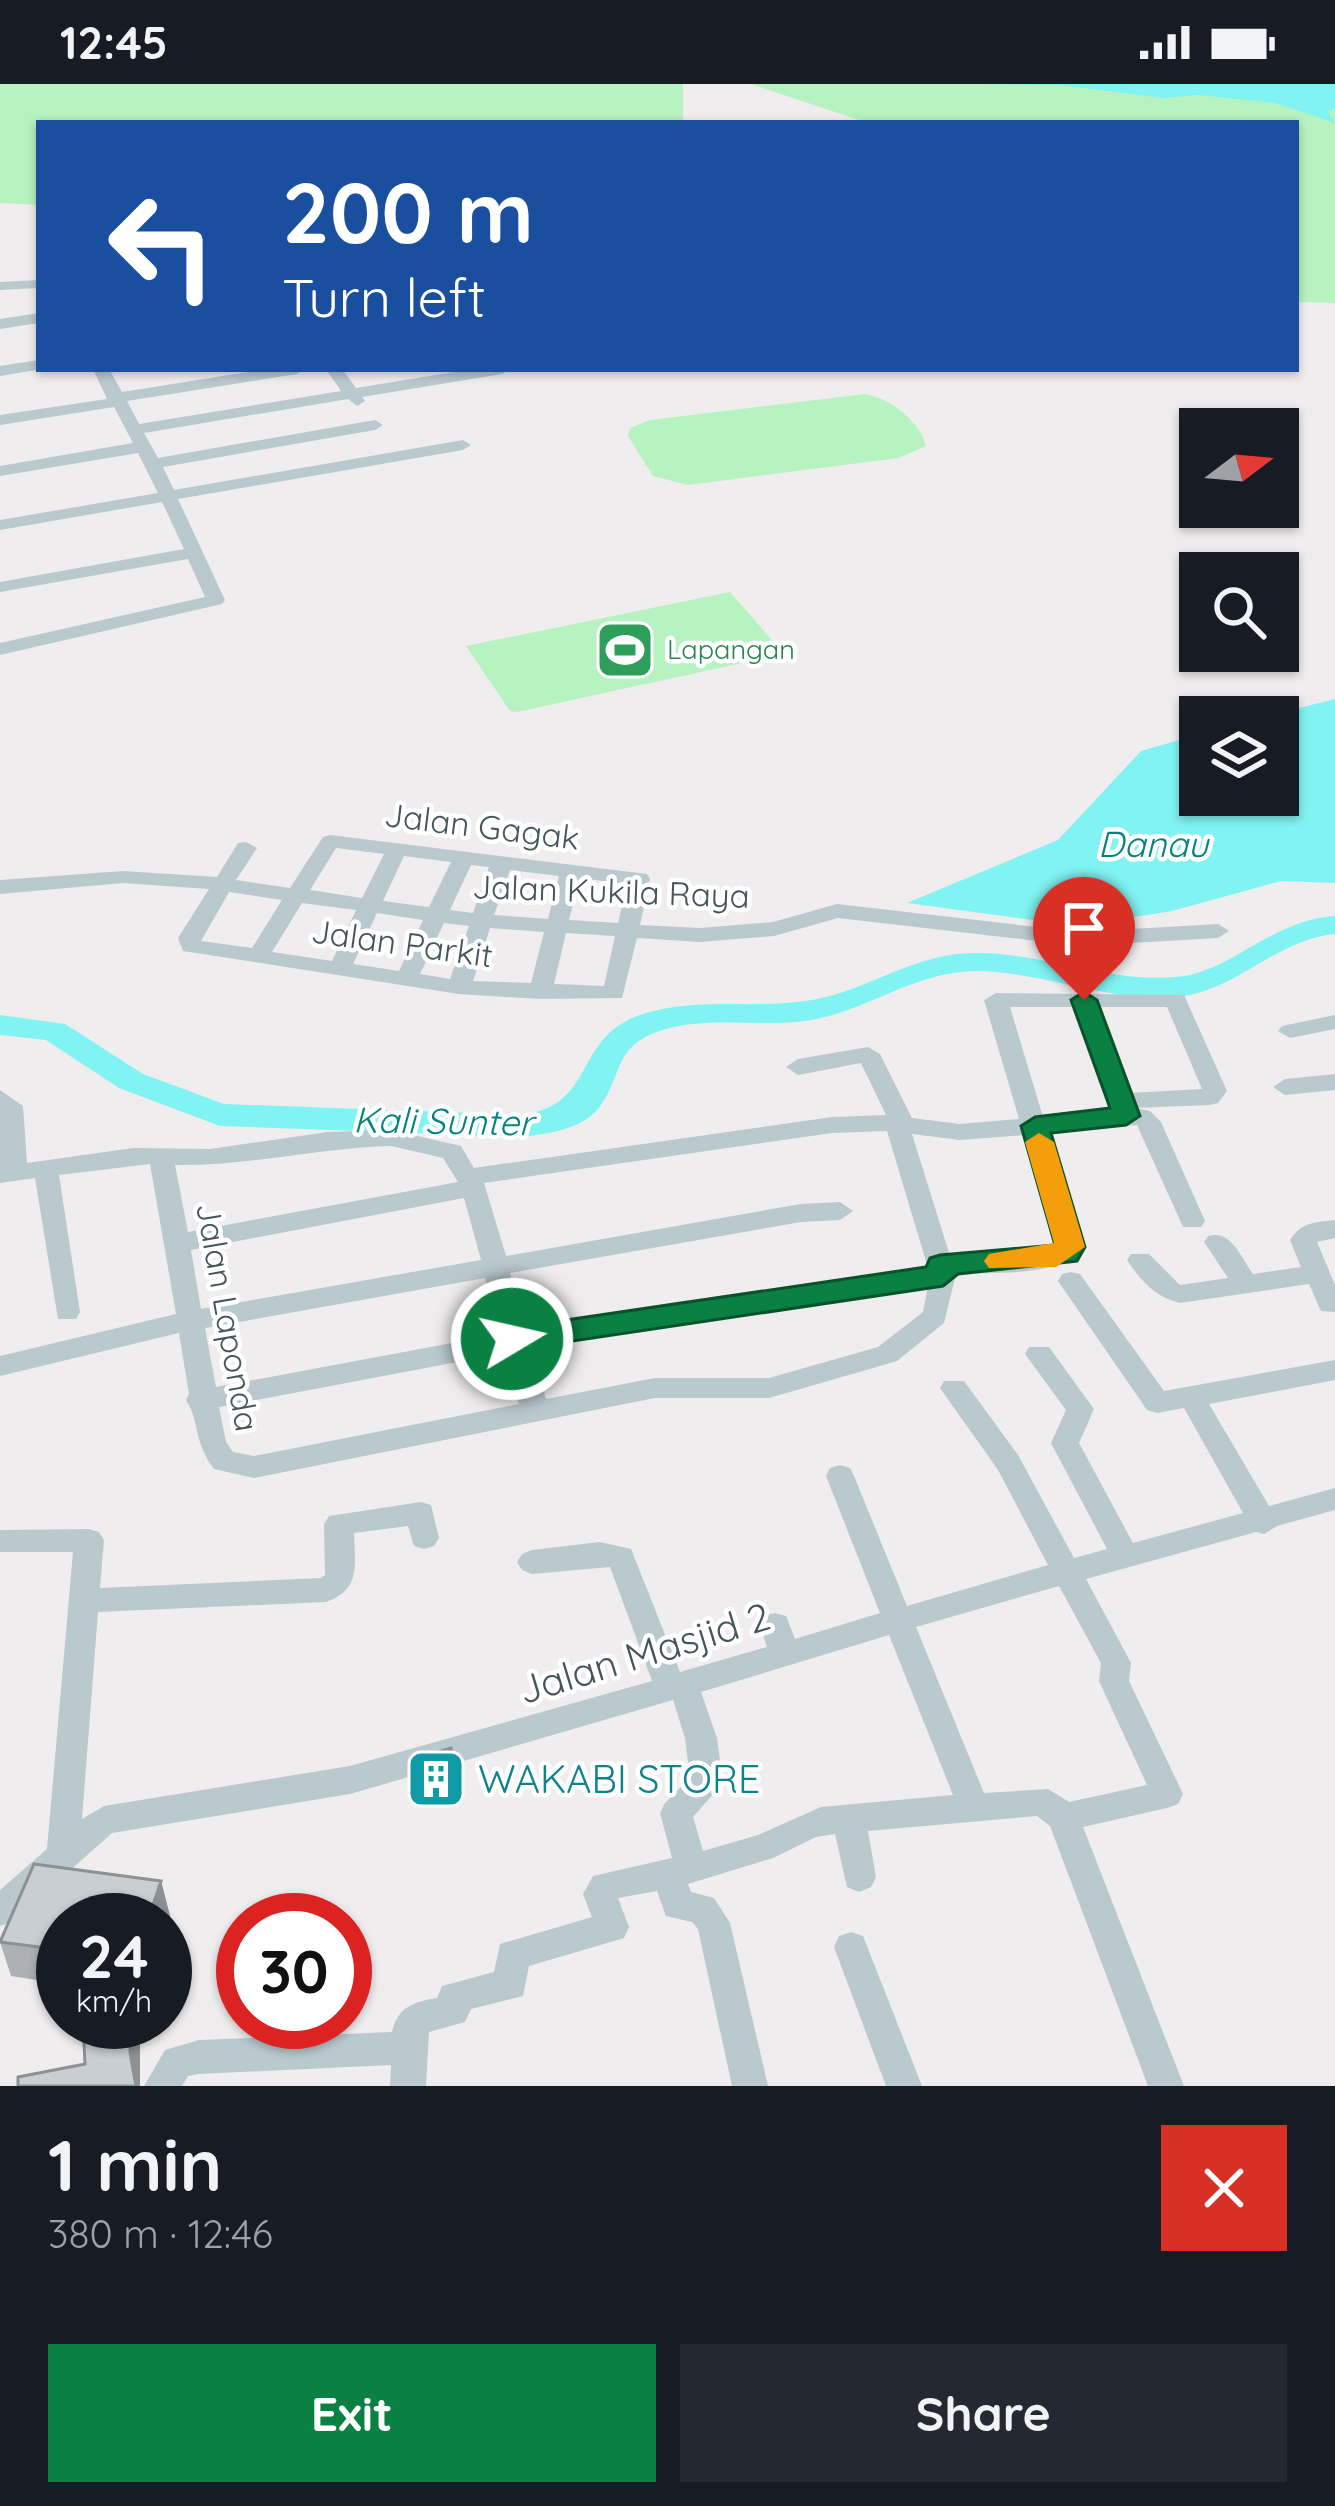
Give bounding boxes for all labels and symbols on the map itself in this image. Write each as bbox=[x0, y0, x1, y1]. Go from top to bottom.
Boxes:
north arrow bbox=[1179, 408, 1299, 528]
sports icon: Lapangan bbox=[594, 619, 656, 681]
place label: Lapangan bbox=[667, 632, 795, 666]
street label: Jalan Gagak bbox=[382, 793, 582, 858]
water label: Danau bbox=[1098, 821, 1211, 866]
street label: Jalan Kukila Raya bbox=[472, 865, 750, 916]
pin bbox=[1033, 877, 1135, 1000]
street label: Jalan Parkit bbox=[309, 909, 495, 976]
water label: Kali Sunter bbox=[353, 1096, 537, 1145]
street label: Jalan Laponda bbox=[188, 1200, 269, 1434]
position arrow bbox=[449, 1276, 575, 1402]
street label: Jalan Masjid 2 bbox=[512, 1591, 776, 1714]
building icon: WAKABI STORE bbox=[405, 1748, 467, 1810]
place label: WAKABI STORE bbox=[478, 1754, 760, 1803]
speed limit sign: 30 bbox=[216, 1893, 372, 2049]

